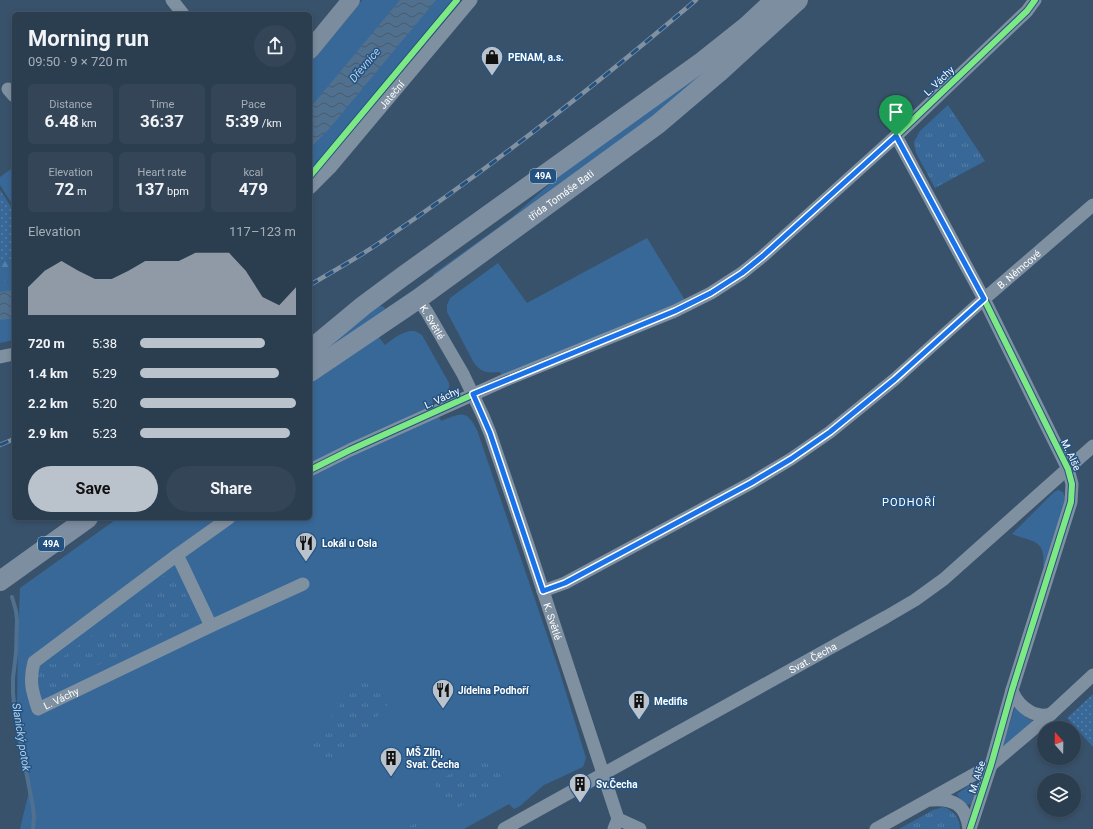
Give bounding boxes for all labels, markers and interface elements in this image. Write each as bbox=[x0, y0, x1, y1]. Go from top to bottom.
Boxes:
button: share bbox=[254, 25, 296, 67]
text: Morning run bbox=[28, 26, 149, 51]
shop icon: PENAM, a.s. bbox=[479, 44, 505, 77]
water label: Dřevnice bbox=[347, 45, 383, 85]
place label: PENAM, a.s. bbox=[508, 52, 564, 64]
text: 09:50 · 9 × 720 m bbox=[28, 54, 127, 69]
street label: L. Váchy bbox=[922, 64, 957, 98]
street label: Jateční bbox=[377, 78, 407, 111]
pin bbox=[879, 95, 913, 136]
text: Distance bbox=[49, 98, 92, 111]
text: Time bbox=[150, 98, 174, 111]
text: Pace bbox=[241, 98, 266, 111]
icon: arrive bbox=[885, 101, 907, 123]
text: 6.48 bbox=[45, 111, 79, 131]
text: 36:37 bbox=[140, 111, 184, 131]
text: 5:39 bbox=[225, 111, 259, 131]
text: km bbox=[79, 117, 97, 130]
text: /km bbox=[259, 117, 282, 130]
text: Elevation bbox=[48, 166, 93, 179]
text: Heart rate bbox=[138, 166, 186, 179]
text: kcal bbox=[243, 166, 263, 179]
street label: třída Tomáše Bati bbox=[526, 167, 596, 222]
road number: 49A bbox=[530, 169, 556, 183]
text: 72 bbox=[55, 179, 74, 199]
text: 137 bbox=[135, 179, 164, 199]
text: 479 bbox=[239, 179, 268, 199]
text: m bbox=[74, 185, 87, 198]
text: bpm bbox=[164, 185, 189, 198]
text: Elevation bbox=[28, 224, 81, 239]
text: 117–123 m bbox=[229, 224, 296, 239]
street label: B. Němcové bbox=[995, 247, 1043, 291]
street label: K. Světlé bbox=[418, 302, 447, 341]
text: 720 m bbox=[28, 336, 65, 351]
text: 5:38 bbox=[92, 336, 117, 351]
text: 1.4 km bbox=[28, 366, 68, 381]
text: 5:29 bbox=[92, 366, 117, 381]
street label: L. Váchy bbox=[423, 385, 462, 411]
text: 2.2 km bbox=[28, 396, 68, 411]
text: 5:20 bbox=[92, 396, 117, 411]
text: 2.9 km bbox=[28, 426, 68, 441]
text: 5:23 bbox=[92, 426, 117, 441]
street label: M. Alše bbox=[1059, 438, 1083, 472]
button: Save bbox=[28, 466, 158, 512]
button: Share bbox=[166, 466, 296, 512]
district label: PODHOŘÍ bbox=[882, 496, 936, 509]
restaurant icon: Lokál u Osla bbox=[293, 530, 319, 563]
road number: 49A bbox=[38, 537, 64, 551]
place label: Lokál u Osla bbox=[322, 538, 378, 549]
street label: K. Světlé bbox=[542, 601, 564, 641]
street label: Svat. Čecha bbox=[787, 640, 838, 675]
restaurant icon: Jídelna Podhoří bbox=[430, 677, 456, 710]
street label: L. Váchy bbox=[42, 685, 81, 711]
place label: Jídelna Podhoří bbox=[458, 685, 530, 696]
building icon: Medifis bbox=[626, 688, 652, 721]
place label: Medifis bbox=[654, 696, 688, 707]
water label: Slanický potok bbox=[9, 702, 33, 773]
north arrow bbox=[1037, 721, 1081, 765]
map controls bbox=[1037, 721, 1081, 817]
building icon: MŠ Zlín, Svat. Čecha bbox=[378, 745, 404, 778]
place label: MŠ Zlín, Svat. Čecha bbox=[406, 746, 460, 770]
street label: M. Alše bbox=[967, 759, 987, 795]
building icon: Sv.Čecha bbox=[567, 771, 593, 804]
button: layers bbox=[1037, 773, 1081, 817]
place label: Sv.Čecha bbox=[596, 778, 638, 790]

